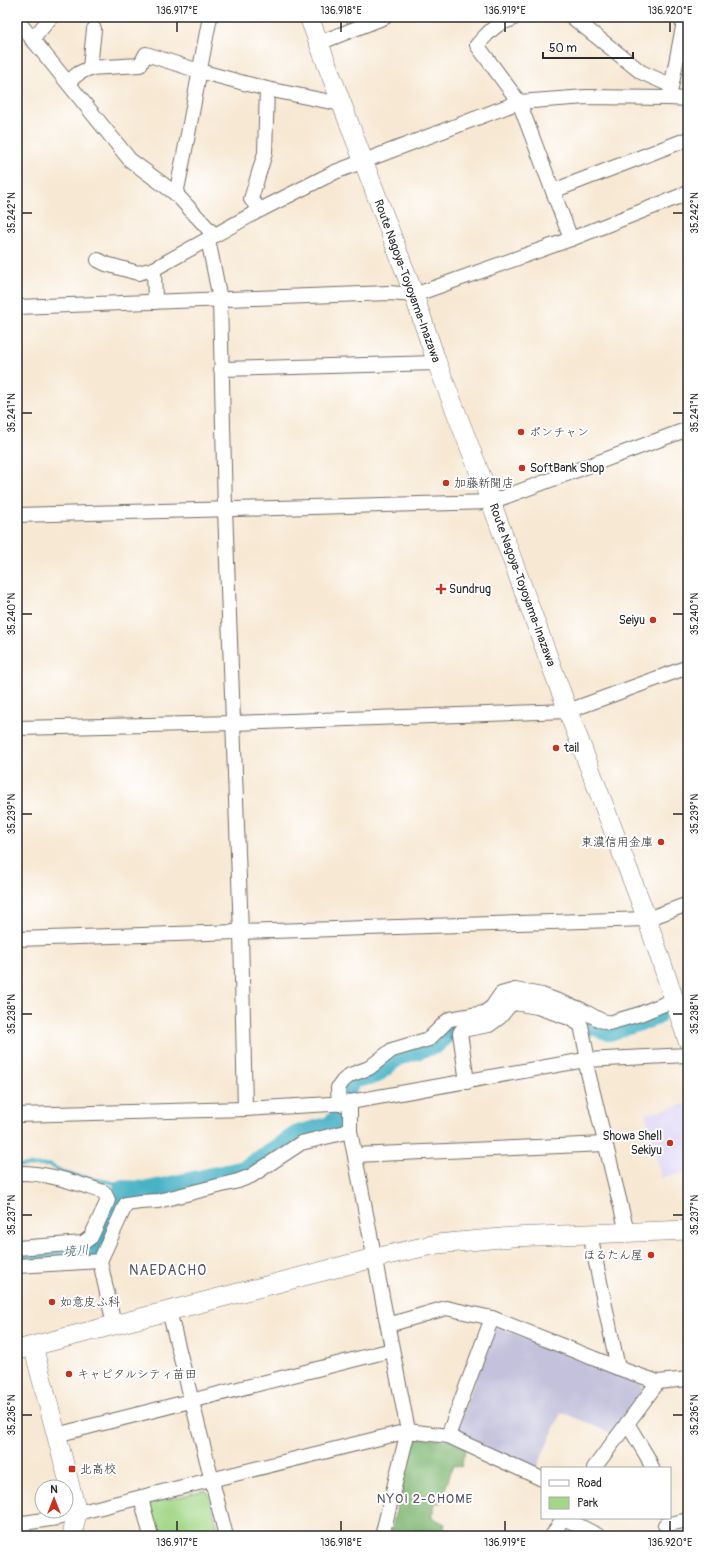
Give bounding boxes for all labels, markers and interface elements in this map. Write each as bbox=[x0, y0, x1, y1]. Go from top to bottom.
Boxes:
text: 136.917°E bbox=[156, 5, 198, 17]
text: 136.918°E bbox=[320, 5, 362, 17]
text: 136.919°E bbox=[484, 5, 526, 17]
text: 136.920°E bbox=[648, 5, 692, 17]
scale bar bbox=[543, 34, 633, 60]
text: 50 m bbox=[549, 41, 577, 56]
text: 35.242°N bbox=[6, 192, 18, 234]
text: 35.242°N bbox=[689, 192, 701, 234]
street label: Route Nagoya-Toyoyama-Inazawa bbox=[370, 198, 444, 365]
text: 35.241°N bbox=[6, 393, 18, 433]
text: 35.241°N bbox=[689, 393, 701, 433]
place label: ポンチャン bbox=[529, 425, 589, 440]
marker: ポンチャン bbox=[516, 427, 526, 437]
place label: SoftBank Shop bbox=[530, 461, 605, 476]
marker: SoftBank Shop bbox=[517, 463, 527, 473]
place label: 加藤新聞店 bbox=[454, 476, 514, 491]
marker: 加藤新聞店 bbox=[441, 478, 451, 488]
street label: Route Nagoya-Toyoyama-Inazawa bbox=[485, 502, 559, 669]
place label: Sundrug bbox=[449, 582, 491, 597]
marker: Sundrug bbox=[436, 584, 446, 594]
text: 35.240°N bbox=[6, 592, 18, 635]
text: 35.240°N bbox=[689, 592, 701, 635]
place label: Seiyu bbox=[619, 613, 645, 628]
marker: Seiyu bbox=[648, 615, 658, 625]
place label: tail bbox=[563, 741, 580, 756]
marker: tail bbox=[551, 743, 561, 753]
text: 35.239°N bbox=[6, 794, 18, 834]
text: 35.239°N bbox=[689, 794, 701, 834]
place label: 東濃信用金庫 bbox=[581, 835, 653, 850]
marker: 東濃信用金庫 bbox=[656, 837, 666, 847]
text: 35.238°N bbox=[6, 994, 18, 1034]
text: 35.238°N bbox=[689, 994, 701, 1034]
place label: Showa Shell Sekiyu bbox=[603, 1129, 662, 1158]
marker: Showa Shell Sekiyu bbox=[665, 1138, 675, 1148]
text: 35.237°N bbox=[6, 1195, 18, 1235]
text: 35.237°N bbox=[689, 1195, 701, 1235]
water label: 境川 bbox=[62, 1242, 90, 1260]
place label: ほるたん屋 bbox=[583, 1248, 643, 1263]
marker: ほるたん屋 bbox=[646, 1250, 656, 1260]
district label: NAEDACHO bbox=[129, 1262, 207, 1279]
place label: 如意皮ふ科 bbox=[60, 1295, 120, 1310]
marker: 如意皮ふ科 bbox=[47, 1297, 57, 1307]
place label: キャピタルシティ苗田 bbox=[77, 1367, 197, 1382]
marker: キャピタルシティ苗田 bbox=[64, 1369, 74, 1379]
text: 35.236°N bbox=[6, 1394, 18, 1436]
text: 35.236°N bbox=[689, 1394, 701, 1436]
place label: 北高校 bbox=[80, 1462, 116, 1477]
marker: 北高校 bbox=[67, 1464, 77, 1474]
legend bbox=[541, 1467, 671, 1519]
text: Road bbox=[577, 1476, 602, 1491]
north arrow bbox=[34, 1479, 74, 1519]
text: N bbox=[50, 1483, 58, 1496]
district label: NYOI 2-CHOME bbox=[377, 1491, 473, 1507]
text: Park bbox=[577, 1496, 598, 1511]
text: 136.917°E bbox=[156, 1537, 198, 1549]
text: 136.918°E bbox=[320, 1537, 362, 1549]
text: 136.919°E bbox=[484, 1537, 526, 1549]
text: 136.920°E bbox=[648, 1537, 692, 1549]

